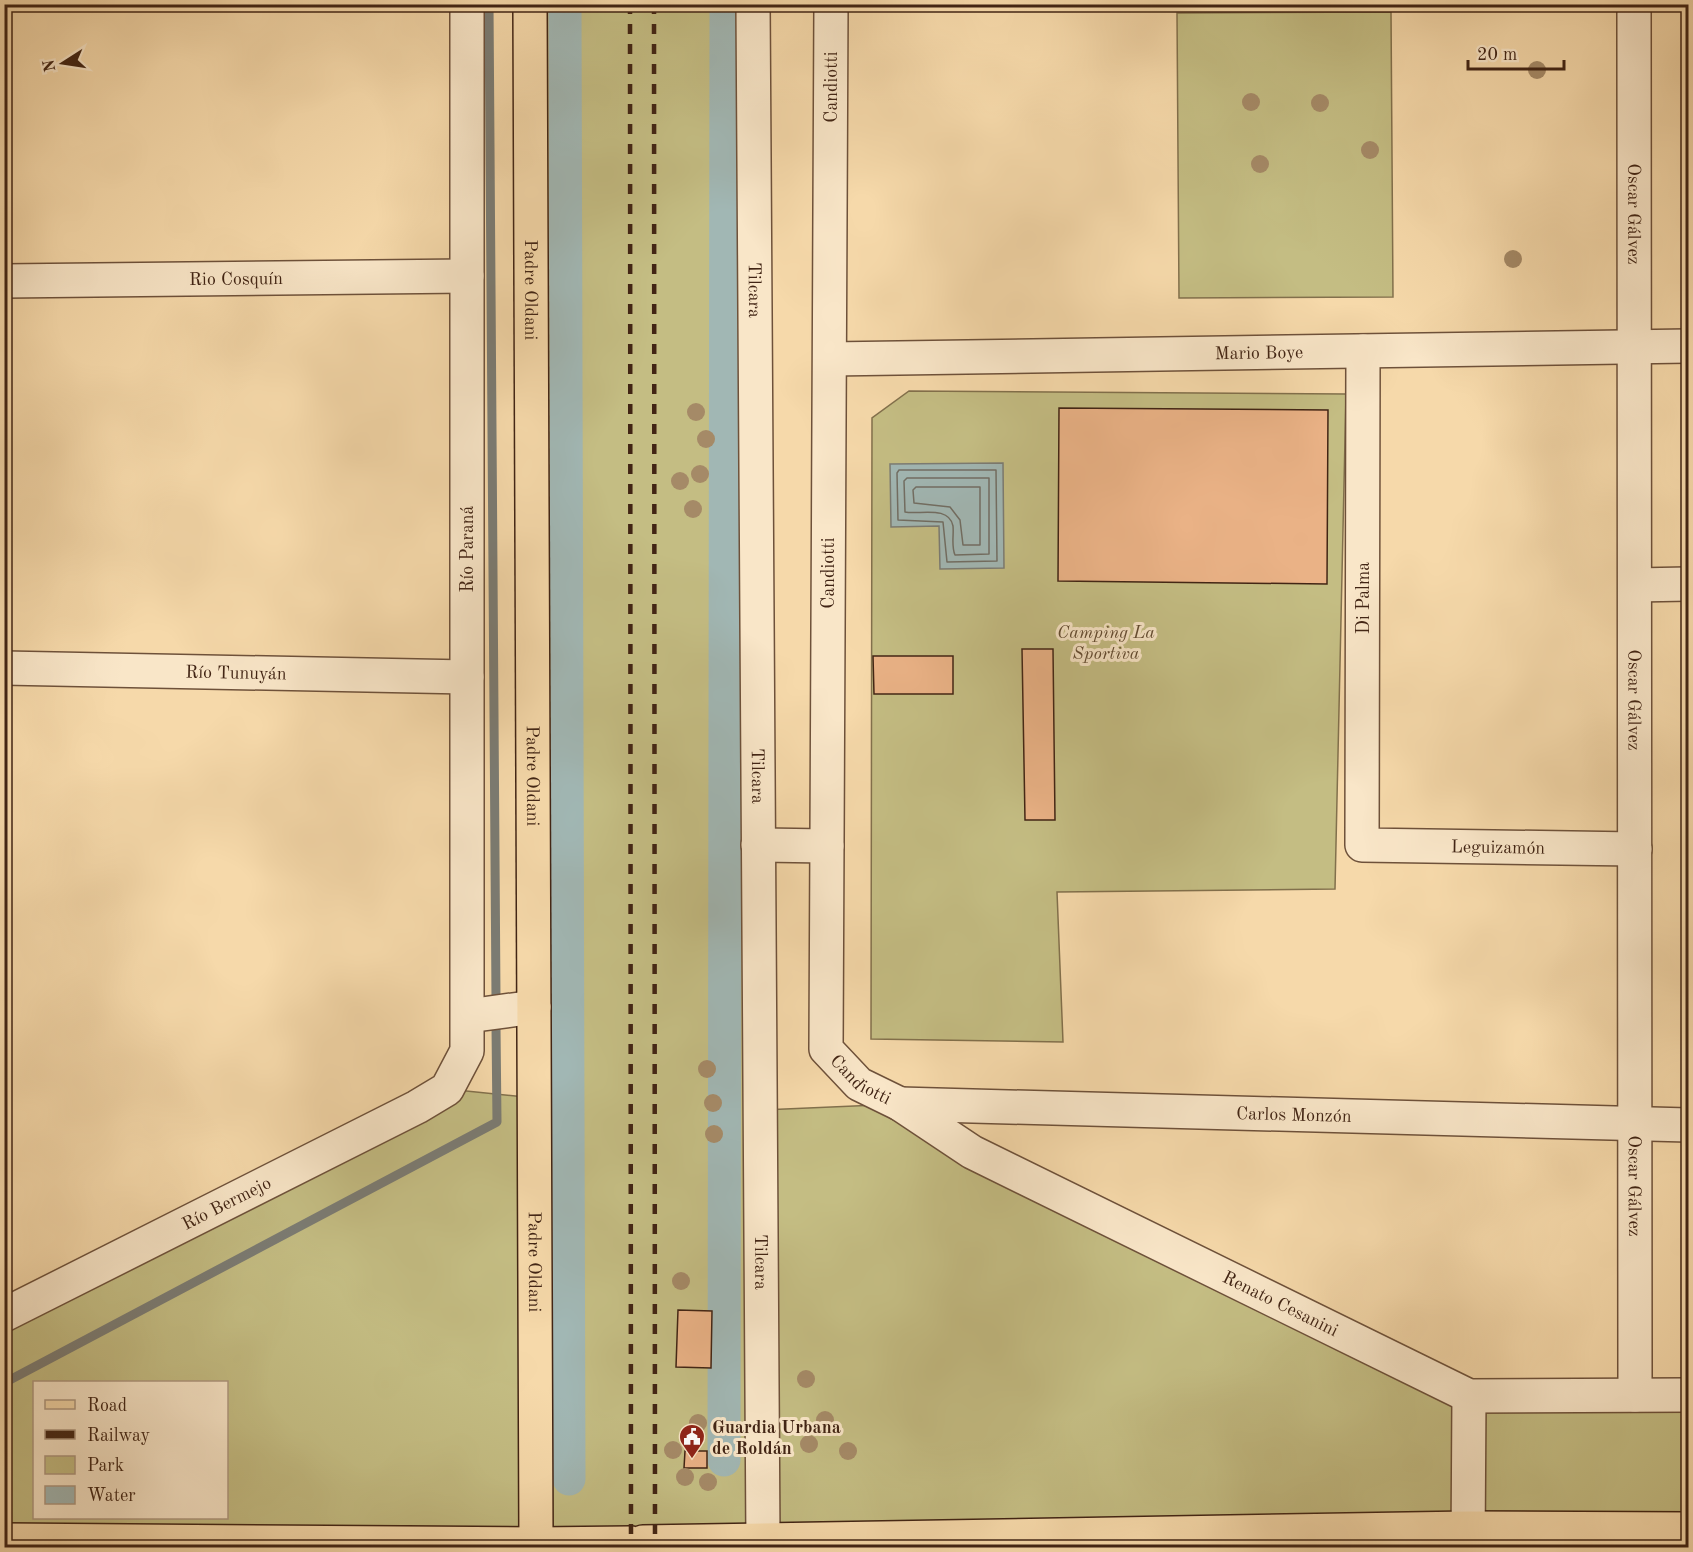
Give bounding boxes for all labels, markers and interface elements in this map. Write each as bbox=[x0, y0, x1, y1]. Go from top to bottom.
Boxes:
north arrow bbox=[33, 33, 93, 93]
scale bar bbox=[1468, 33, 1564, 71]
text: 20 m bbox=[1477, 46, 1517, 64]
street label: Candiotti bbox=[823, 51, 841, 123]
text: N bbox=[41, 57, 59, 73]
street label: Oscar Gálvez bbox=[1624, 163, 1642, 265]
street label: Padre Oldani bbox=[521, 240, 539, 341]
street label: Tilcara bbox=[745, 262, 763, 318]
street label: Rio Cosquín bbox=[189, 270, 283, 289]
street label: Mario Boye bbox=[1215, 344, 1303, 363]
street label: Río Paraná bbox=[459, 505, 477, 592]
street label: Candiotti bbox=[820, 537, 838, 609]
street label: Di Palma bbox=[1355, 562, 1373, 634]
park label: Camping La Sportiva bbox=[1057, 624, 1155, 663]
street label: Oscar Gálvez bbox=[1624, 649, 1643, 751]
street label: Río Tunuyán bbox=[185, 664, 287, 683]
street label: Padre Oldani bbox=[523, 726, 541, 827]
street label: Tilcara bbox=[748, 748, 766, 804]
street label: Leguizamón bbox=[1451, 838, 1546, 858]
street label: Candiotti bbox=[826, 1052, 894, 1108]
street label: Carlos Monzón bbox=[1236, 1105, 1352, 1126]
street label: Oscar Gálvez bbox=[1625, 1135, 1643, 1237]
street label: Río Bermejo bbox=[179, 1174, 274, 1234]
street label: Padre Oldani bbox=[525, 1212, 543, 1313]
street label: Tilcara bbox=[751, 1234, 769, 1290]
street label: Renato Cesanini bbox=[1219, 1268, 1341, 1340]
legend bbox=[33, 1381, 228, 1519]
text: Road bbox=[87, 1397, 127, 1415]
place label: Guardia Urbana de Roldán bbox=[712, 1419, 841, 1458]
public building icon: Guardia Urbana de Roldán bbox=[677, 1422, 707, 1460]
text: Railway bbox=[87, 1427, 150, 1445]
text: Park bbox=[87, 1457, 124, 1475]
text: Water bbox=[87, 1487, 136, 1505]

